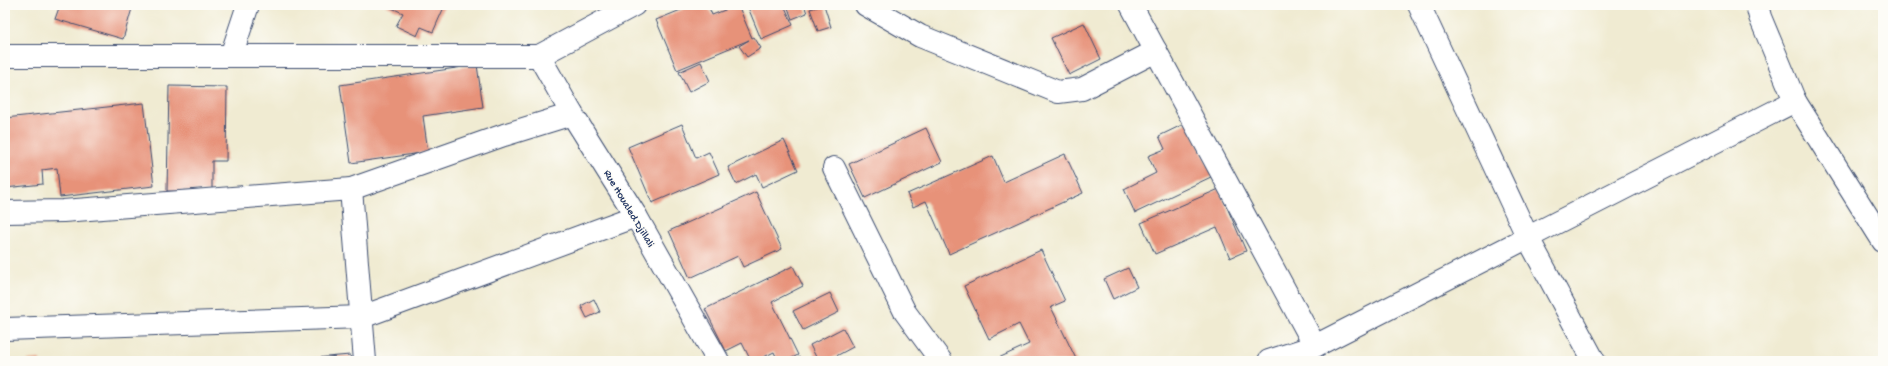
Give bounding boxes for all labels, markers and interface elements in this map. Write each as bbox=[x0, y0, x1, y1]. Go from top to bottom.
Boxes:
street label: Rue Houaled Djillali bbox=[600, 168, 656, 250]

